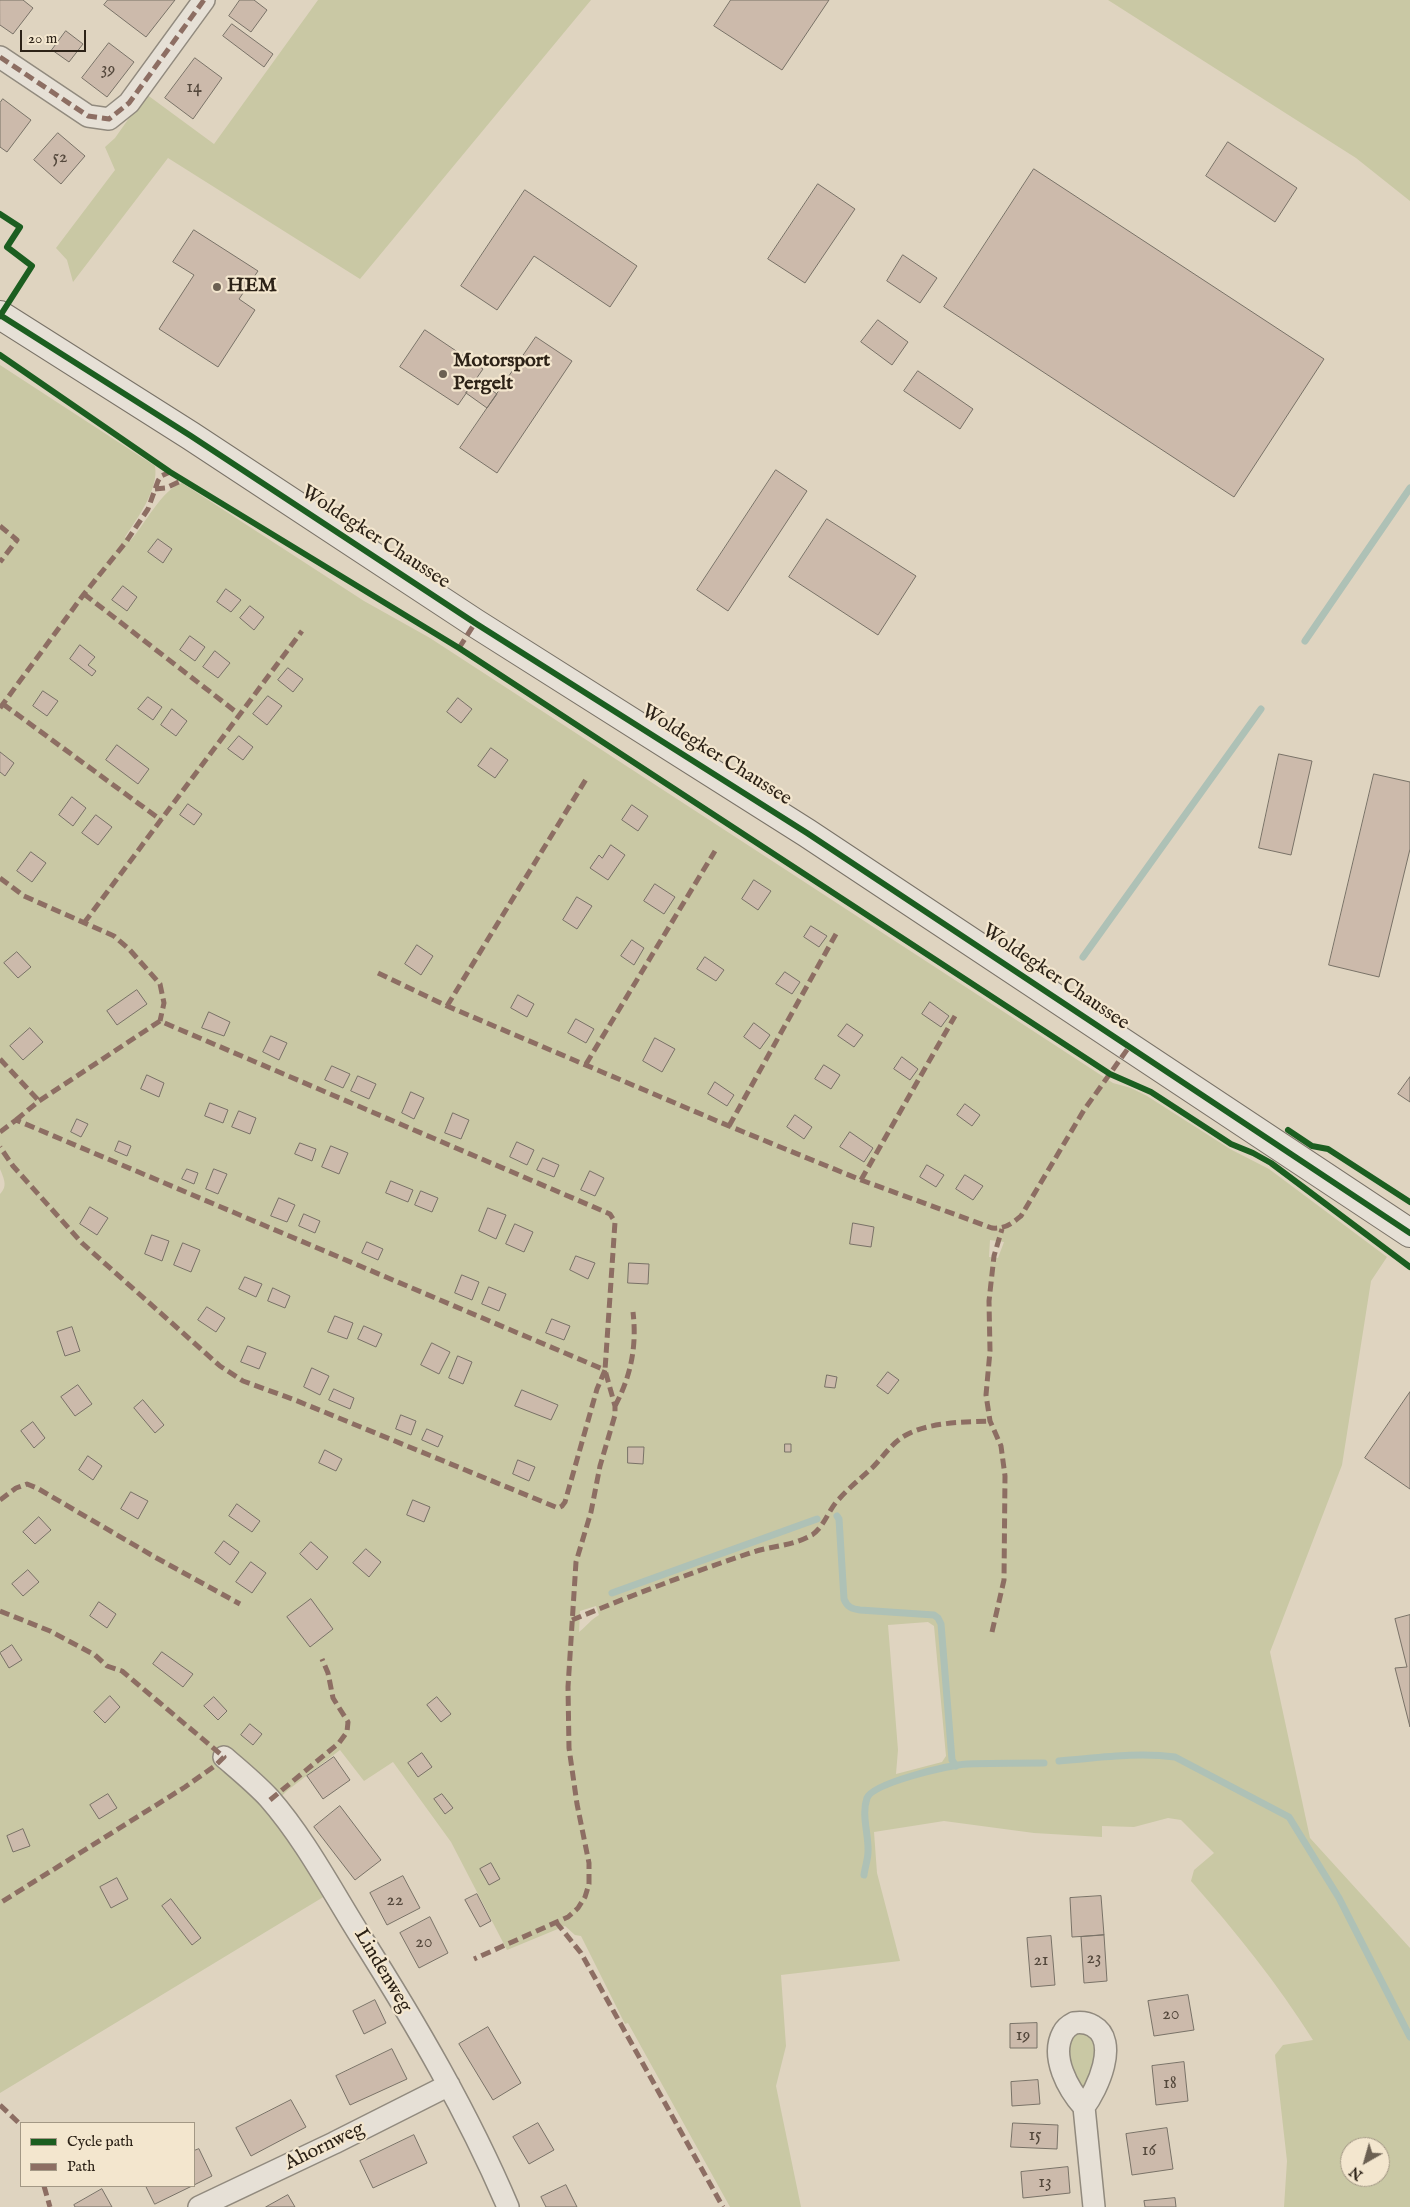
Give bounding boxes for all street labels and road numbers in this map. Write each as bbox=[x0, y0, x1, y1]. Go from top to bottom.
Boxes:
street label: Woldegker Chaussee bbox=[296, 481, 454, 595]
street label: Woldegker Chaussee bbox=[636, 700, 796, 812]
street label: Woldegker Chaussee bbox=[977, 920, 1133, 1036]
street label: Lindenweg bbox=[348, 1925, 416, 2017]
street label: Ahornweg bbox=[281, 2117, 369, 2177]

